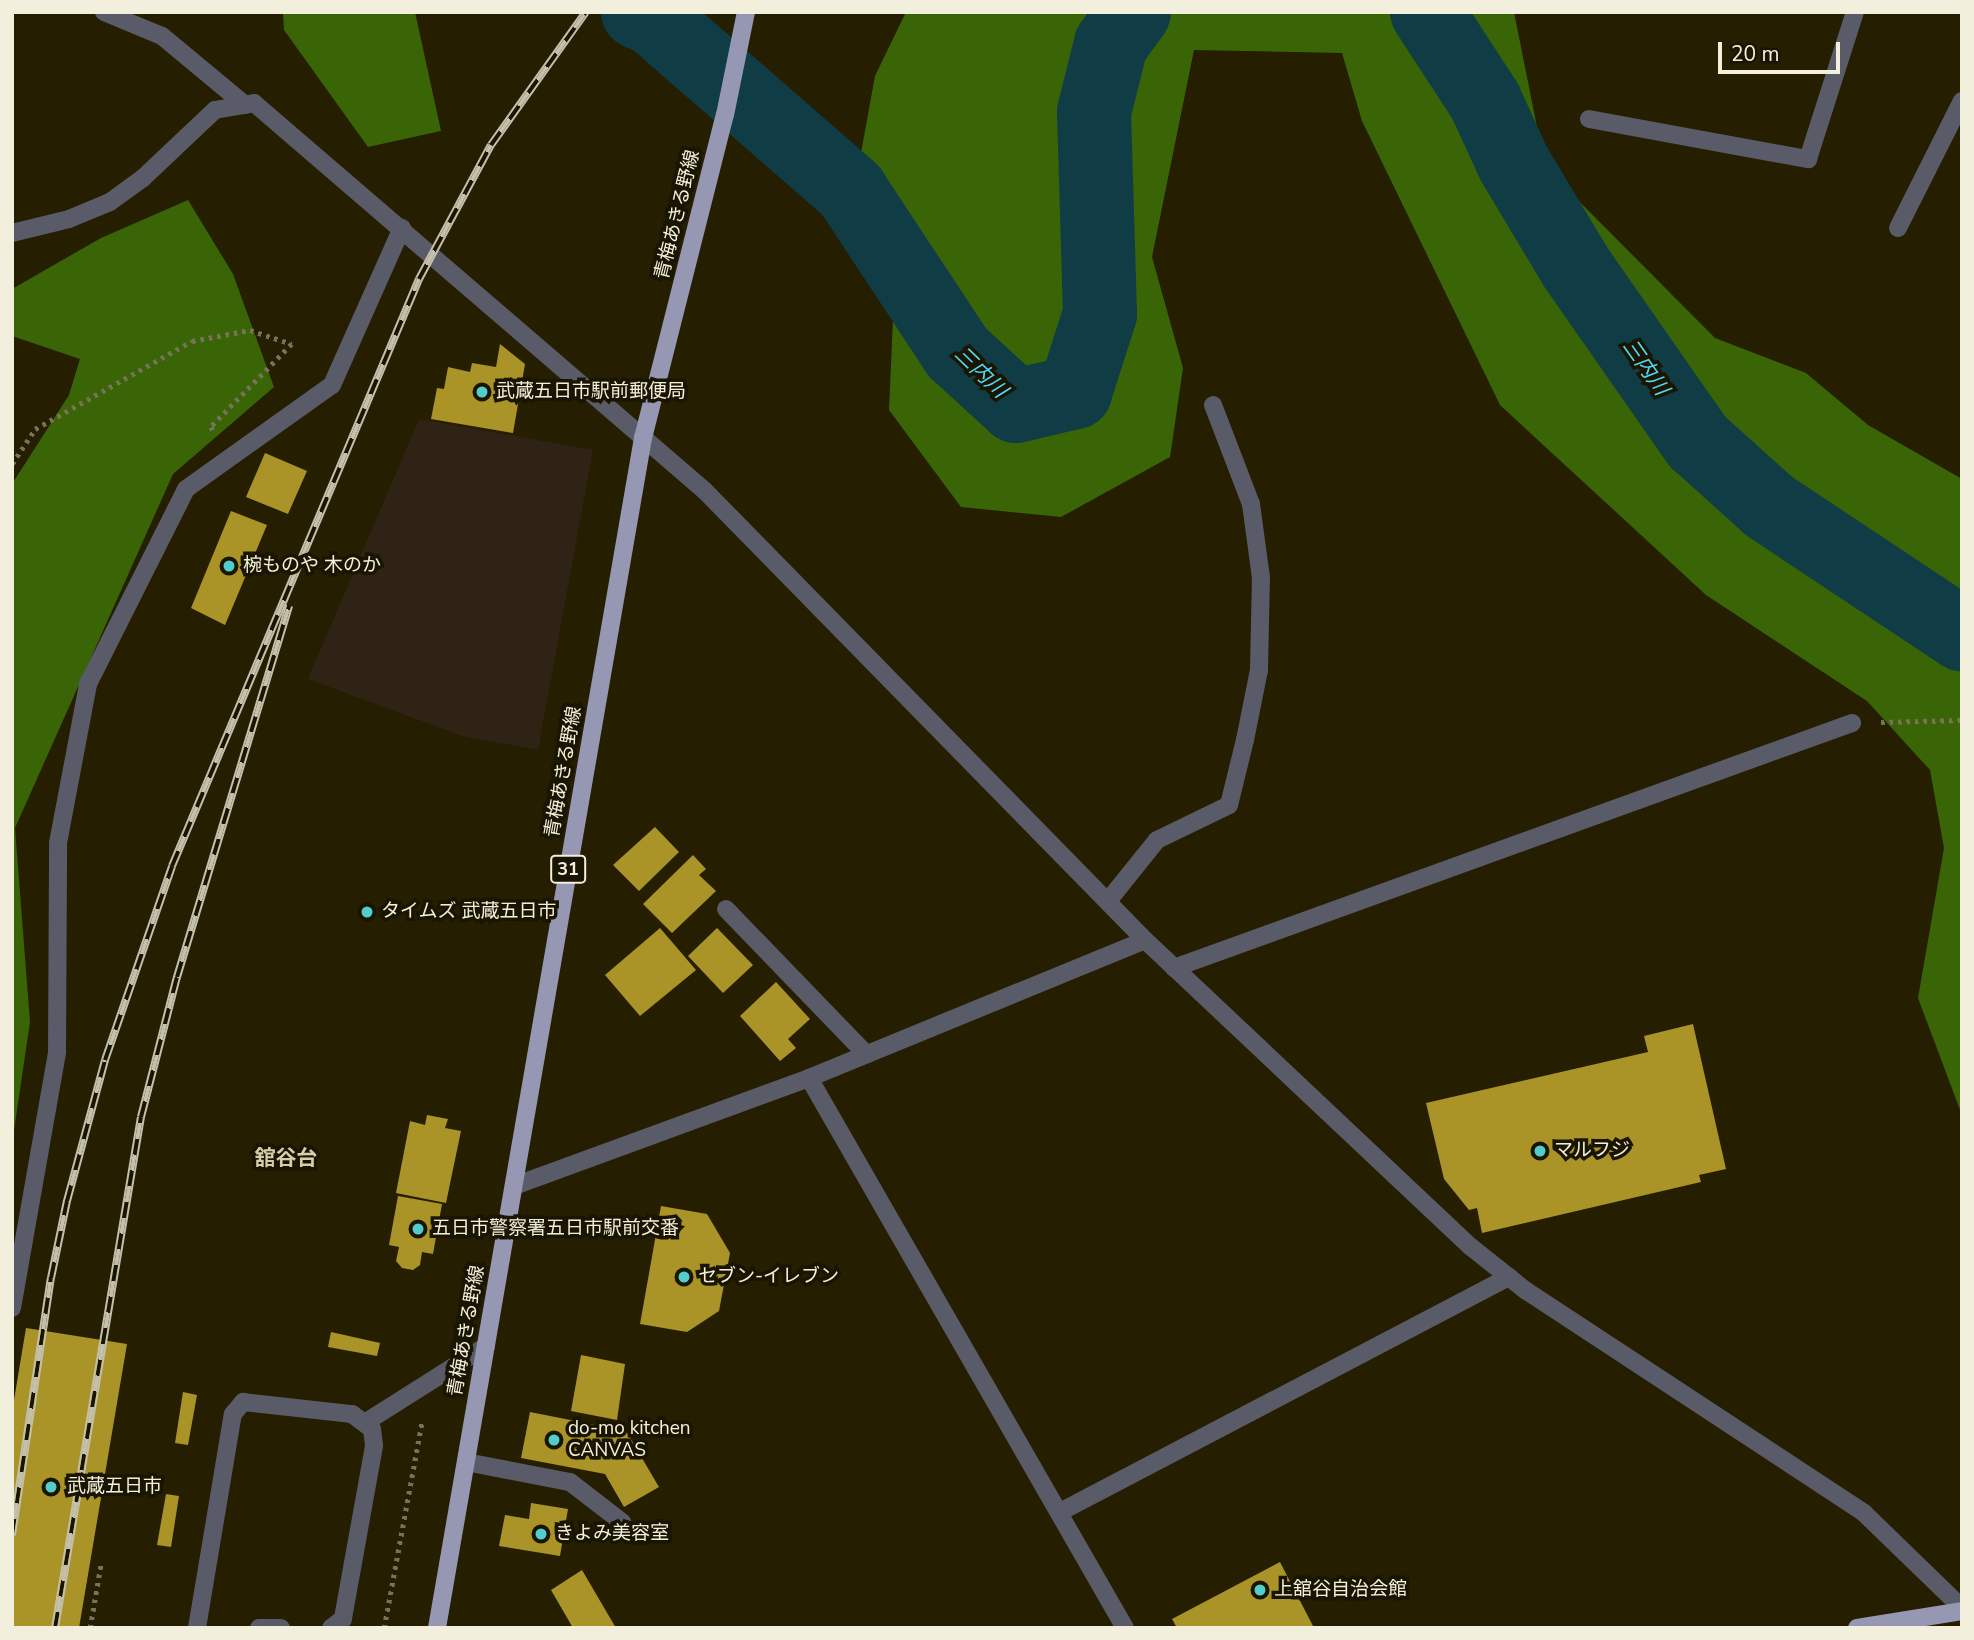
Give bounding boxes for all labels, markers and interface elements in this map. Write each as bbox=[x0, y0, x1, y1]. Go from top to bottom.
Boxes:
scale bar bbox=[1722, 28, 1844, 72]
text: 20 m bbox=[1731, 40, 1780, 68]
street label: 青梅あきる野線 bbox=[651, 148, 705, 282]
water label: 三内川 bbox=[1618, 334, 1674, 400]
water label: 三内川 bbox=[950, 341, 1012, 403]
place label: 武蔵五日市駅前郵便局 bbox=[496, 381, 686, 403]
marker: 武蔵五日市駅前郵便局 bbox=[474, 384, 490, 400]
place label: 椀ものや 木のか bbox=[243, 555, 381, 577]
marker: 椀ものや 木のか bbox=[221, 558, 237, 574]
street label: 青梅あきる野線 bbox=[541, 705, 587, 839]
road number: 31 bbox=[549, 854, 587, 884]
place label: タイムズ 武蔵五日市 bbox=[381, 901, 557, 923]
marker: タイムズ 武蔵五日市 bbox=[359, 904, 375, 920]
place label: マルフジ bbox=[1554, 1140, 1630, 1162]
marker: マルフジ bbox=[1532, 1143, 1548, 1159]
district label: 舘谷台 bbox=[255, 1145, 317, 1171]
place label: 五日市警察署五日市駅前交番 bbox=[432, 1218, 679, 1240]
marker: 五日市警察署五日市駅前交番 bbox=[410, 1221, 426, 1237]
street label: 青梅あきる野線 bbox=[444, 1264, 490, 1398]
place label: セブン-イレブン bbox=[698, 1266, 839, 1288]
marker: セブン-イレブン bbox=[676, 1269, 692, 1285]
place label: do-mo kitchen CANVAS bbox=[568, 1418, 691, 1462]
marker: do-mo kitchen CANVAS bbox=[546, 1432, 562, 1448]
place label: 武蔵五日市 bbox=[67, 1476, 162, 1498]
marker: 武蔵五日市 bbox=[41, 1477, 61, 1497]
place label: きよみ美容室 bbox=[555, 1523, 669, 1545]
marker: きよみ美容室 bbox=[533, 1526, 549, 1542]
place label: 上舘谷自治会館 bbox=[1274, 1579, 1407, 1601]
marker: 上舘谷自治会館 bbox=[1252, 1582, 1268, 1598]

